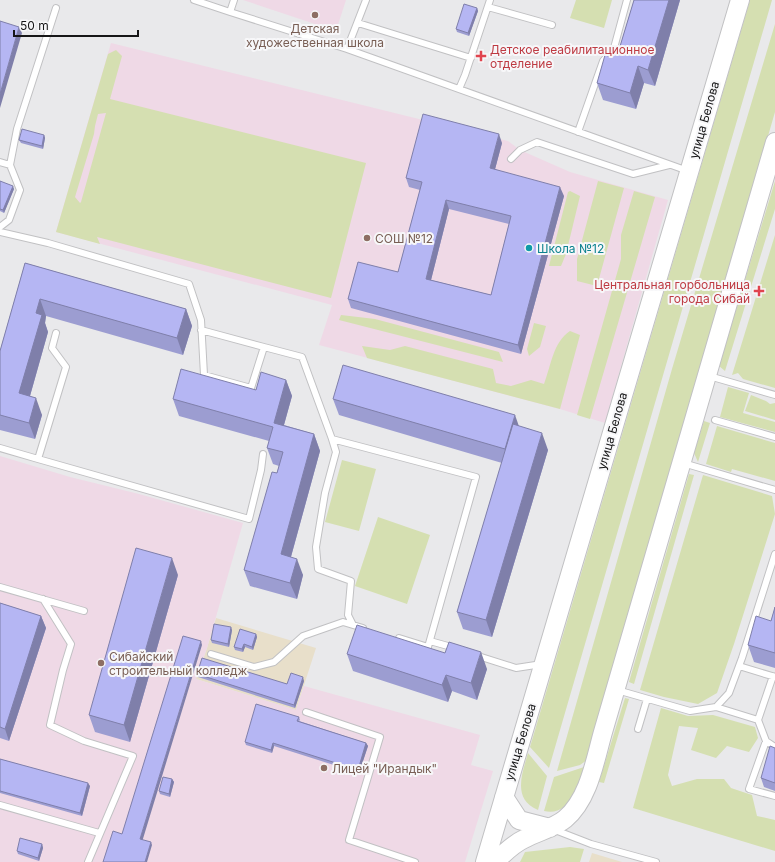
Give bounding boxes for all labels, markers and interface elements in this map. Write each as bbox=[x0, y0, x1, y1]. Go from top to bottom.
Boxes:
marker: Детская художественная школа bbox=[310, 10, 320, 20]
scale bar bbox=[14, 12, 138, 38]
text: 50 m bbox=[20, 18, 49, 33]
place label: Детская художественная школа bbox=[246, 21, 384, 50]
place label: Детское реабилитационное отделение bbox=[490, 42, 654, 71]
marker: Детское реабилитационное отделение bbox=[475, 50, 487, 62]
street label: улица Белова bbox=[686, 80, 722, 160]
place label: СОШ №12 bbox=[375, 231, 433, 246]
marker: СОШ №12 bbox=[362, 233, 372, 243]
place label: Школа №12 bbox=[537, 241, 604, 256]
marker: Школа №12 bbox=[524, 243, 534, 253]
place label: Центральная горбольница города Сибай bbox=[594, 277, 750, 306]
marker: Центральная горбольница города Сибай bbox=[753, 285, 765, 297]
street label: улица Белова bbox=[594, 391, 630, 471]
place label: Сибайский строительный колледж bbox=[109, 649, 247, 678]
marker: Сибайский строительный колледж bbox=[96, 658, 106, 668]
street label: улица Белова bbox=[501, 702, 539, 782]
place label: Лицей "Ирандык" bbox=[332, 761, 437, 776]
marker: Лицей "Ирандык" bbox=[319, 763, 329, 773]

